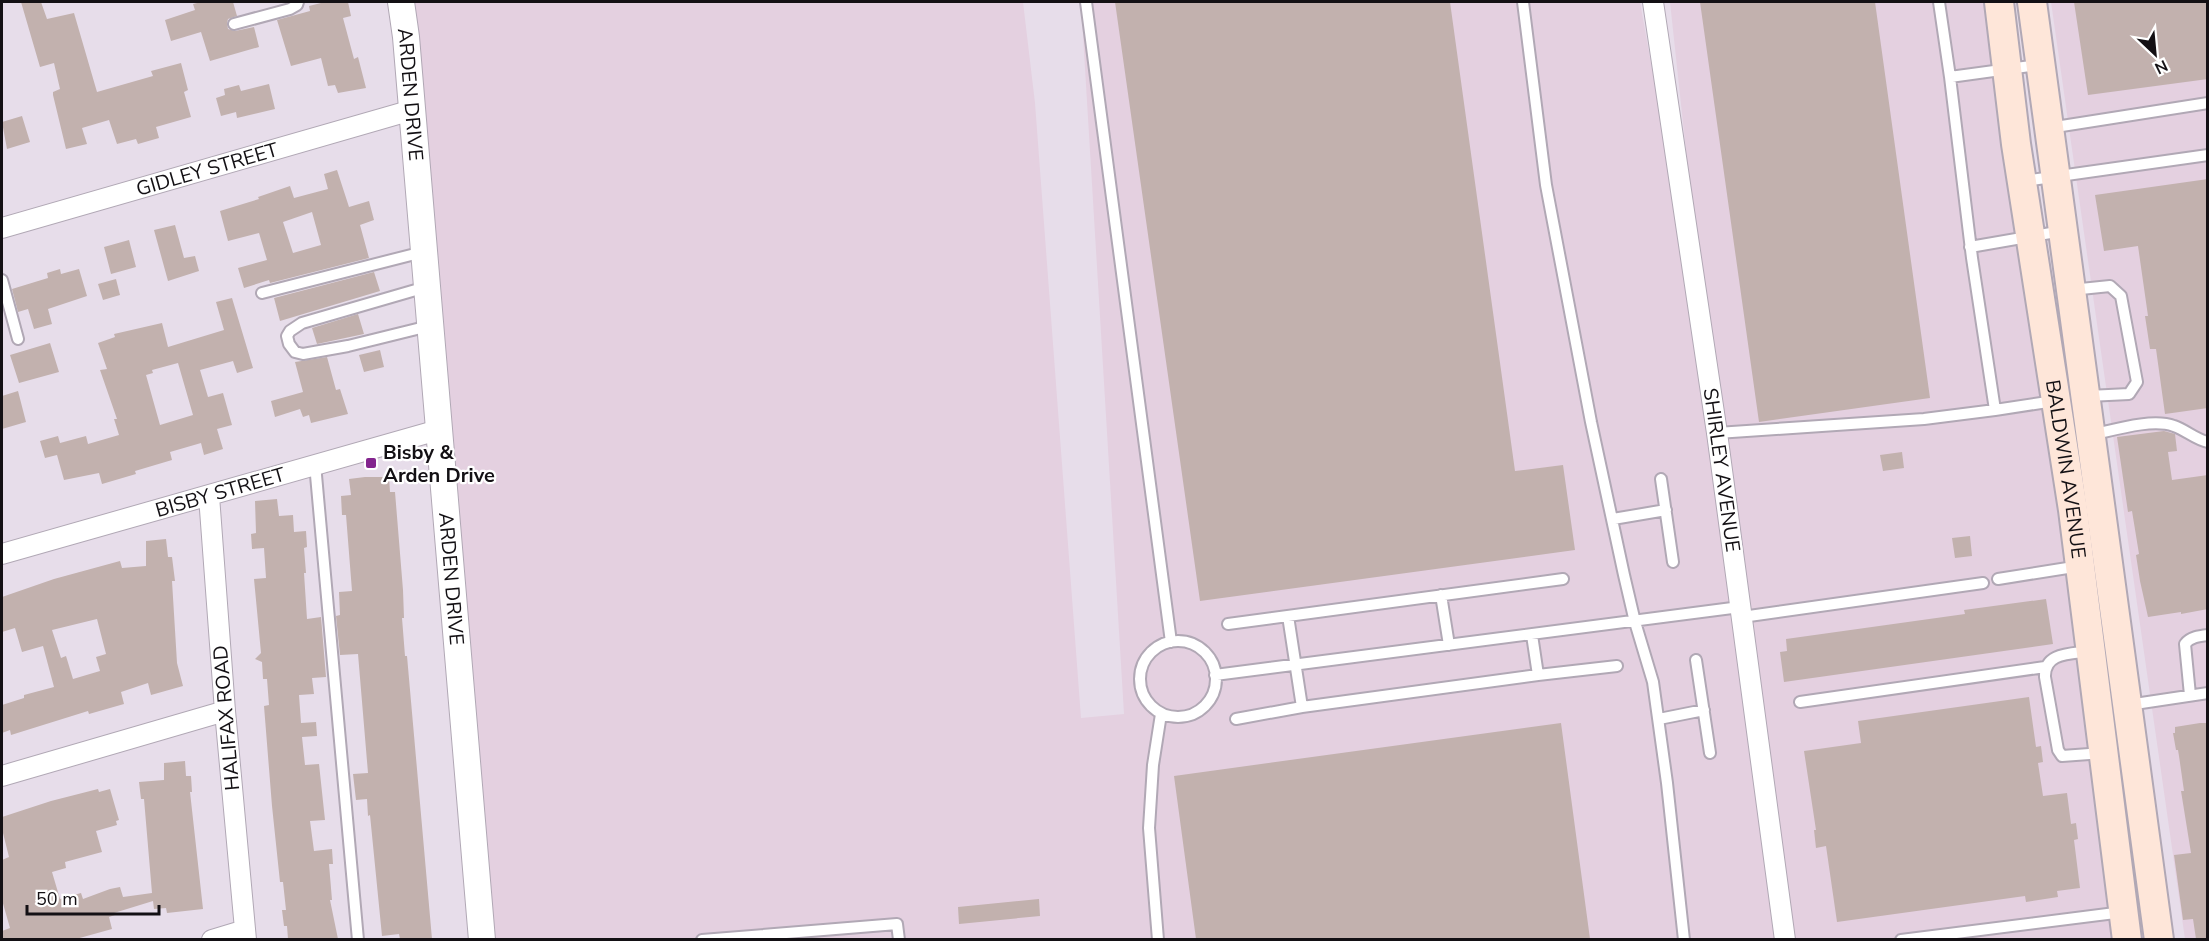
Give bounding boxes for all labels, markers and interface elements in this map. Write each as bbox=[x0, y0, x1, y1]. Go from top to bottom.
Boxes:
north arrow bbox=[2125, 24, 2185, 84]
street label: ARDEN DRIVE bbox=[391, 26, 429, 162]
text: N bbox=[2151, 54, 2171, 79]
street label: GIDLEY STREET bbox=[133, 136, 281, 203]
street label: BALDWIN AVENUE bbox=[2039, 378, 2092, 560]
street label: SHIRLEY AVENUE bbox=[1697, 386, 1746, 554]
place label: Bisby & Arden Drive bbox=[383, 439, 495, 489]
marker: Bisby & Arden Drive bbox=[364, 456, 378, 470]
street label: BISBY STREET bbox=[152, 461, 288, 524]
street label: ARDEN DRIVE bbox=[432, 511, 470, 646]
street label: HALIFAX ROAD bbox=[207, 644, 246, 792]
scale bar bbox=[27, 878, 159, 916]
text: 50 m bbox=[36, 887, 78, 911]

